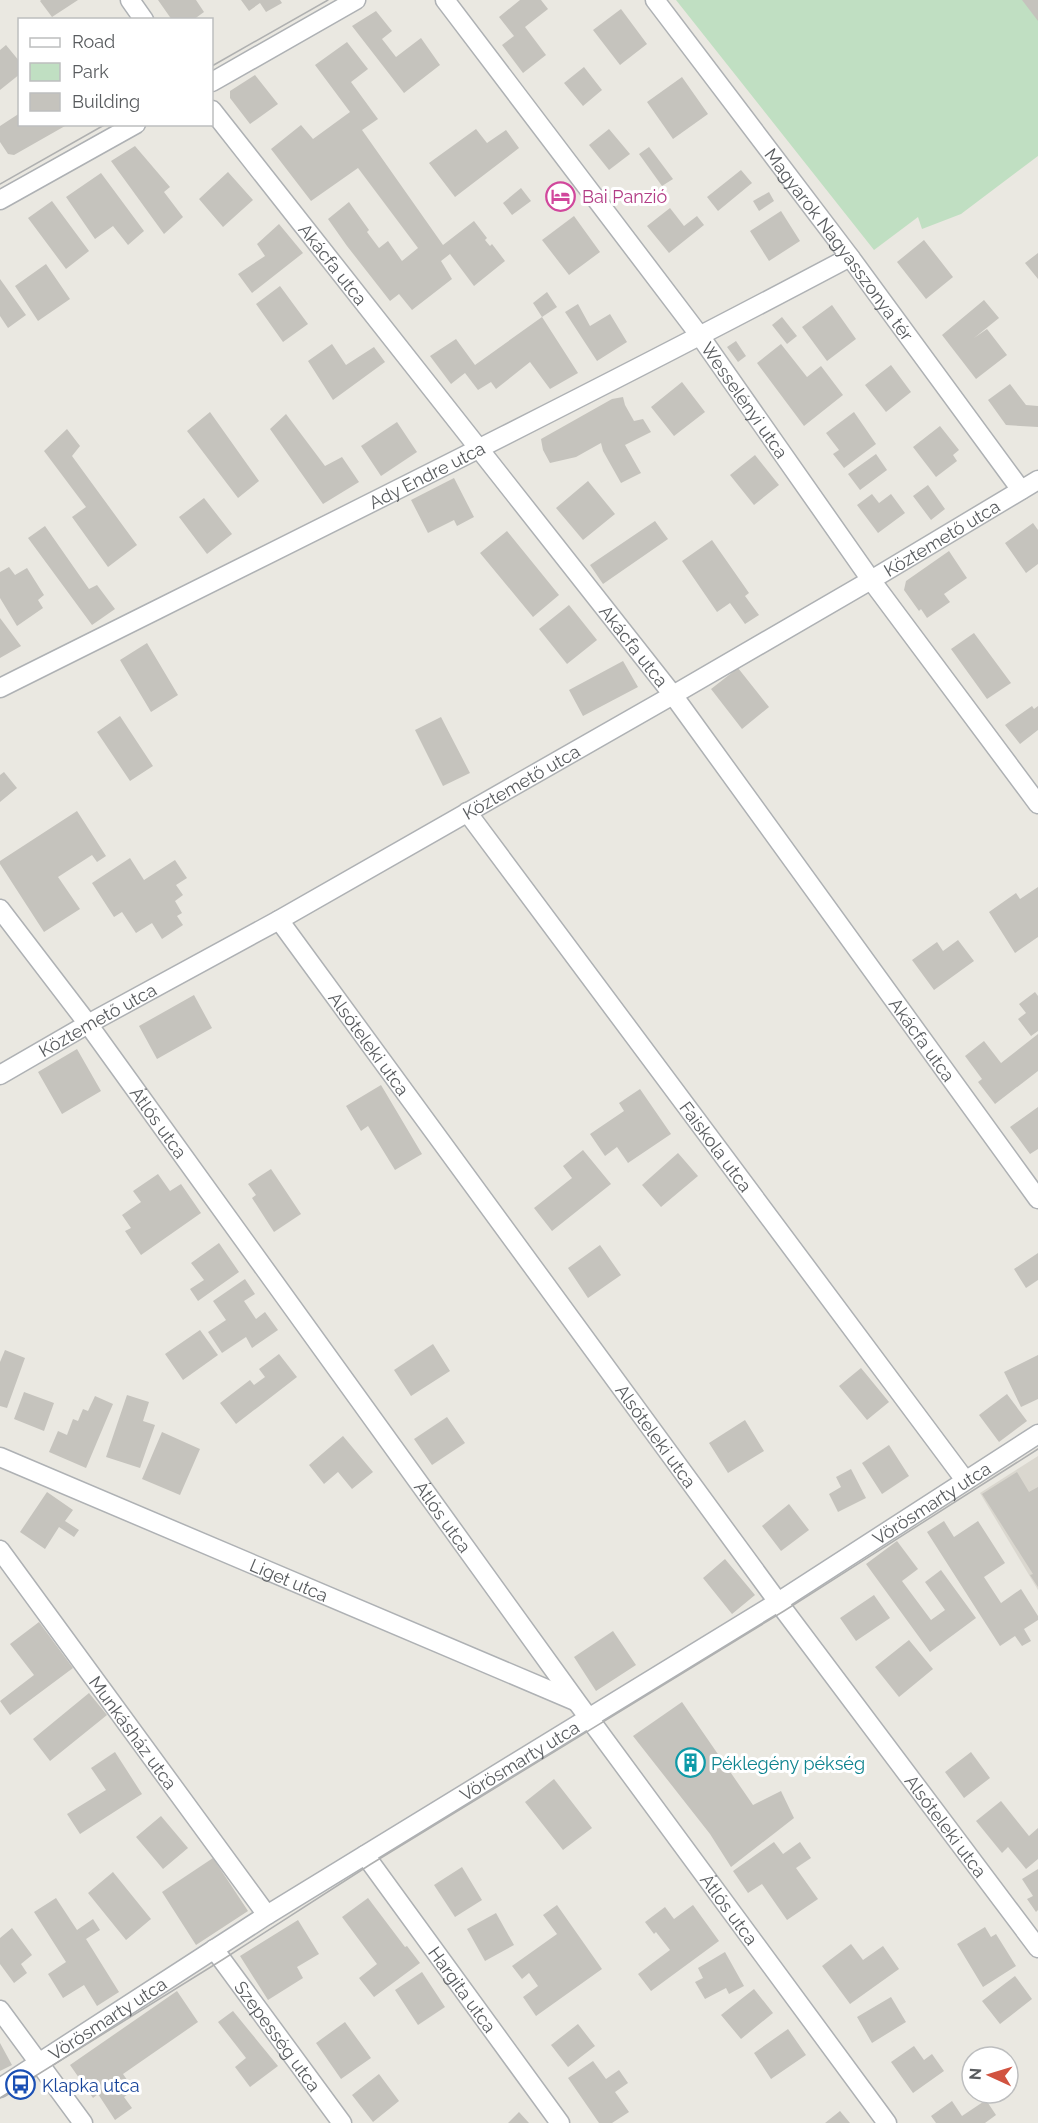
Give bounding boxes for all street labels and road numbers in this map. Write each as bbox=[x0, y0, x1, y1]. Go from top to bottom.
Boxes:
street label: Magyarok Nagyasszonya tér bbox=[761, 144, 918, 345]
street label: Akácfa utca bbox=[295, 219, 372, 309]
street label: Wesselényi utca bbox=[697, 338, 793, 462]
street label: Ady Endre utca bbox=[365, 437, 488, 513]
street label: Köztemető utca bbox=[880, 495, 1003, 581]
street label: Akácfa utca bbox=[596, 601, 673, 691]
street label: Köztemető utca bbox=[459, 740, 583, 823]
street label: Köztemető utca bbox=[35, 978, 160, 1061]
street label: Alsóteleki utca bbox=[325, 988, 414, 1099]
street label: Akácfa utca bbox=[885, 994, 960, 1085]
street label: Átlós utca bbox=[126, 1082, 192, 1162]
street label: Faiskola utca bbox=[676, 1097, 757, 1196]
street label: Alsóteleki utca bbox=[612, 1380, 701, 1491]
street label: Vörösmarty utca bbox=[869, 1457, 994, 1549]
street label: Átlós utca bbox=[410, 1476, 476, 1556]
street label: Liget utca bbox=[247, 1554, 331, 1606]
street label: Munkásház utca bbox=[85, 1672, 182, 1793]
street label: Vörösmarty utca bbox=[456, 1716, 583, 1805]
street label: Alsóteleki utca bbox=[901, 1770, 991, 1881]
street label: Átlós utca bbox=[696, 1869, 763, 1949]
street label: Hargita utca bbox=[425, 1942, 501, 2036]
street label: Vörösmarty utca bbox=[45, 1973, 170, 2064]
street label: Szepesség utca bbox=[230, 1977, 326, 2095]

